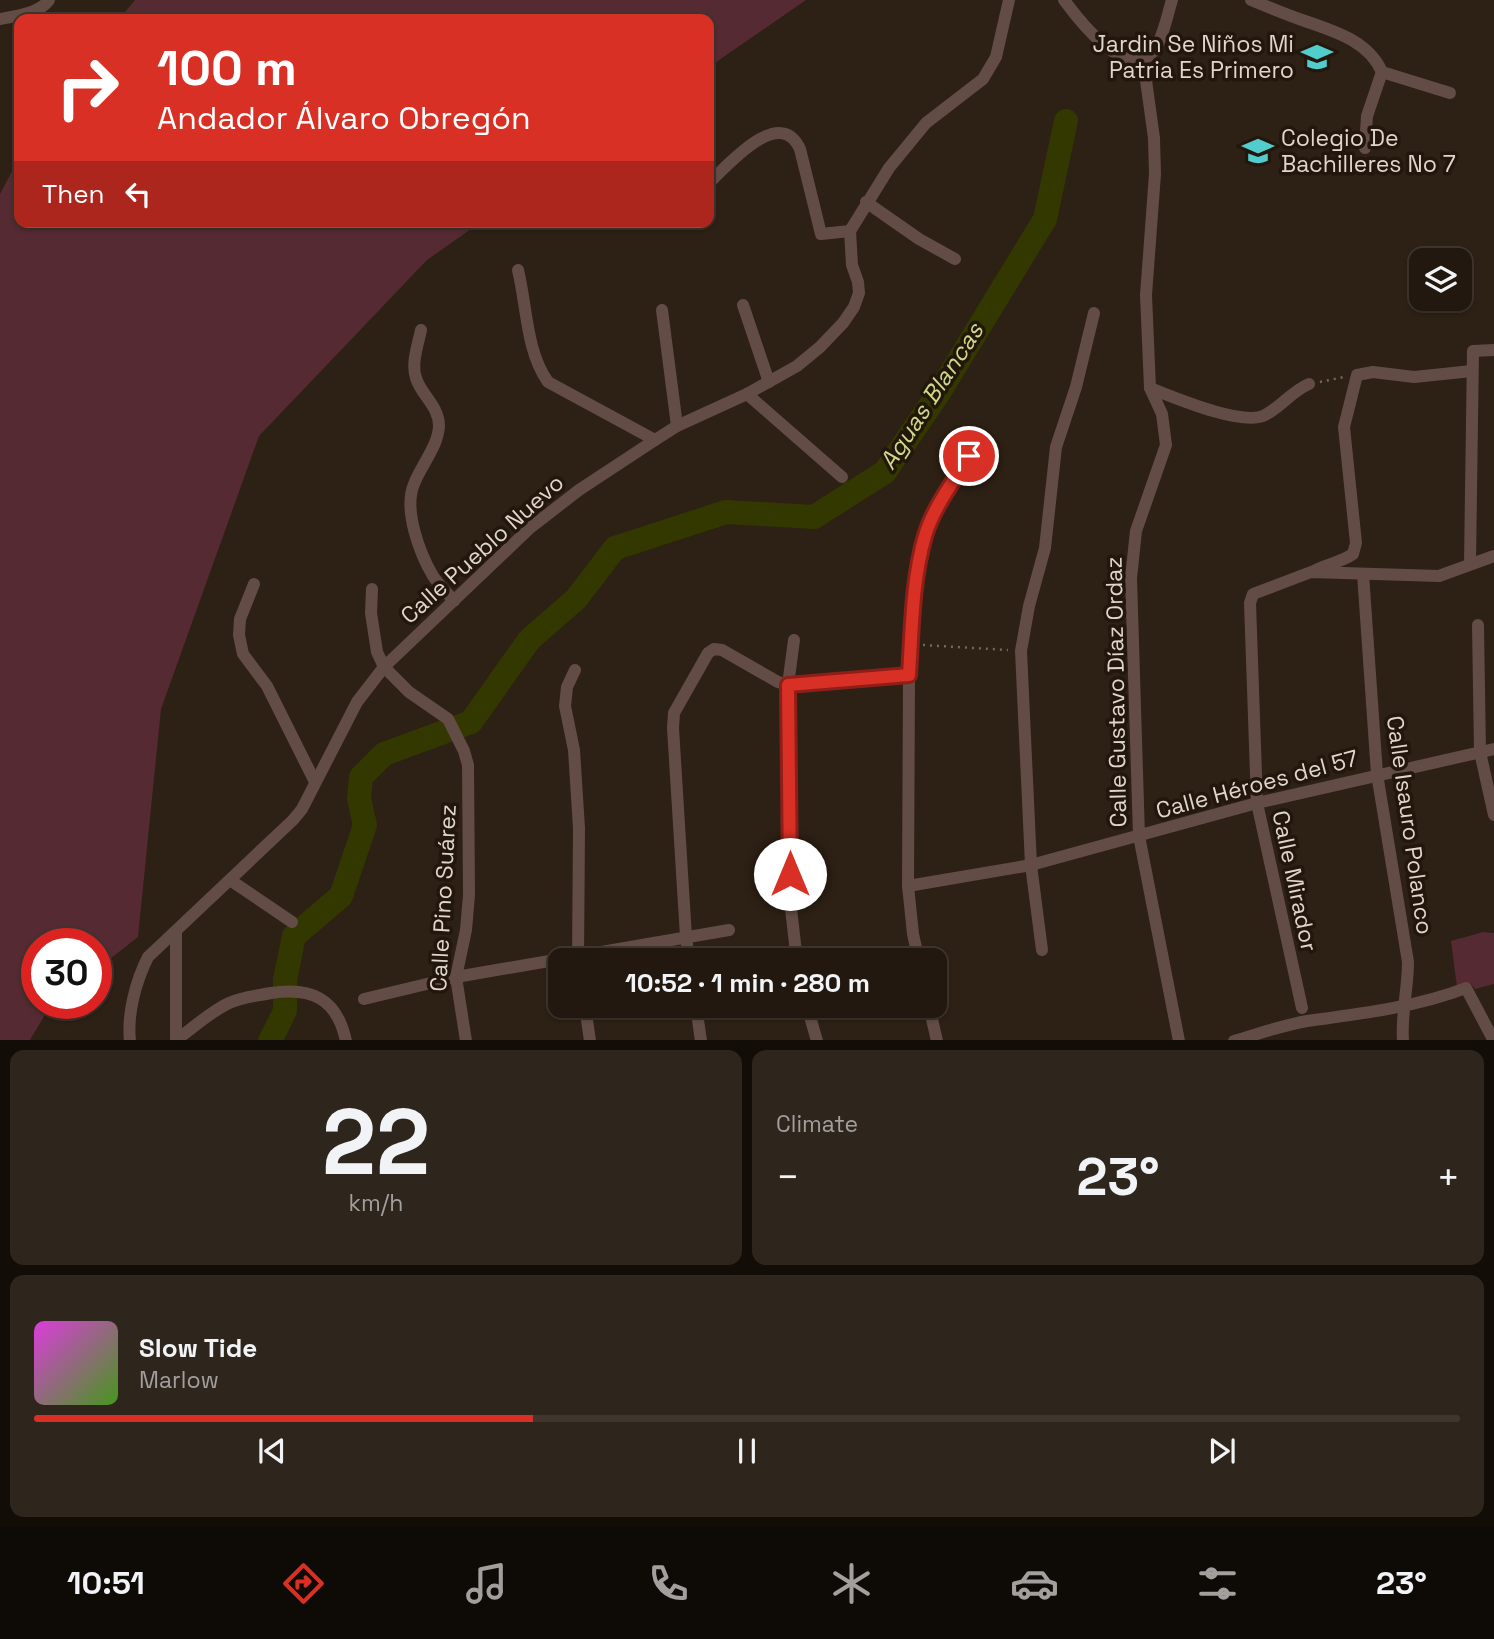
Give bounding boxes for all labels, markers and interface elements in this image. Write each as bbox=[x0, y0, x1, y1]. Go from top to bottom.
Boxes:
place label: Jardin Se Niños Mi Patria Es Primero bbox=[1093, 29, 1294, 85]
text: 100 m bbox=[157, 37, 297, 99]
school or university icon: Jardin Se Niños Mi Patria Es Primero bbox=[1300, 40, 1334, 74]
icon: right bbox=[42, 42, 133, 133]
text: Andador Álvaro Obregón bbox=[157, 98, 531, 138]
place label: Colegio De Bachilleres No 7 bbox=[1281, 123, 1456, 179]
school or university icon: Colegio De Bachilleres No 7 bbox=[1241, 134, 1275, 168]
icon: left bbox=[119, 175, 157, 213]
text: Then bbox=[42, 177, 105, 211]
map controls bbox=[1409, 248, 1472, 311]
button: layers bbox=[1409, 248, 1472, 311]
water label: Aguas Blancas bbox=[872, 316, 991, 475]
pin bbox=[939, 426, 999, 486]
icon: arrive bbox=[950, 437, 988, 475]
street label: Calle Pueblo Nuevo bbox=[394, 468, 570, 630]
street label: Calle Gustavo Díaz Ordaz bbox=[1099, 556, 1133, 828]
street label: Calle Isauro Polanco bbox=[1380, 714, 1440, 936]
street label: Calle Héroes del 57 bbox=[1153, 743, 1361, 825]
street label: Calle Pino Suárez bbox=[423, 804, 463, 992]
street label: Calle Mirador bbox=[1265, 808, 1325, 954]
position arrow bbox=[753, 837, 827, 911]
speed limit sign: 30 bbox=[21, 928, 112, 1019]
text: 10:52 · 1 min · 280 m bbox=[625, 966, 870, 1000]
text: 22 bbox=[322, 1084, 430, 1201]
text: Climate bbox=[776, 1109, 858, 1139]
text: 23° bbox=[1077, 1144, 1160, 1210]
text: − bbox=[776, 1153, 800, 1201]
text: + bbox=[1436, 1153, 1460, 1201]
text: km/h bbox=[349, 1188, 403, 1218]
text: Slow Tide bbox=[139, 1331, 257, 1365]
text: Marlow bbox=[139, 1365, 219, 1395]
icon: previous bbox=[253, 1432, 291, 1470]
icon: pause bbox=[728, 1432, 766, 1470]
icon: next bbox=[1203, 1432, 1241, 1470]
icon: directions bbox=[279, 1559, 328, 1608]
icon: music bbox=[462, 1559, 511, 1608]
icon: phone bbox=[644, 1559, 693, 1608]
icon: climate bbox=[827, 1559, 876, 1608]
icon: car bbox=[1010, 1559, 1059, 1608]
icon: filters bbox=[1193, 1559, 1242, 1608]
text: 10:51 bbox=[67, 1563, 145, 1603]
text: 23° bbox=[1376, 1563, 1427, 1603]

